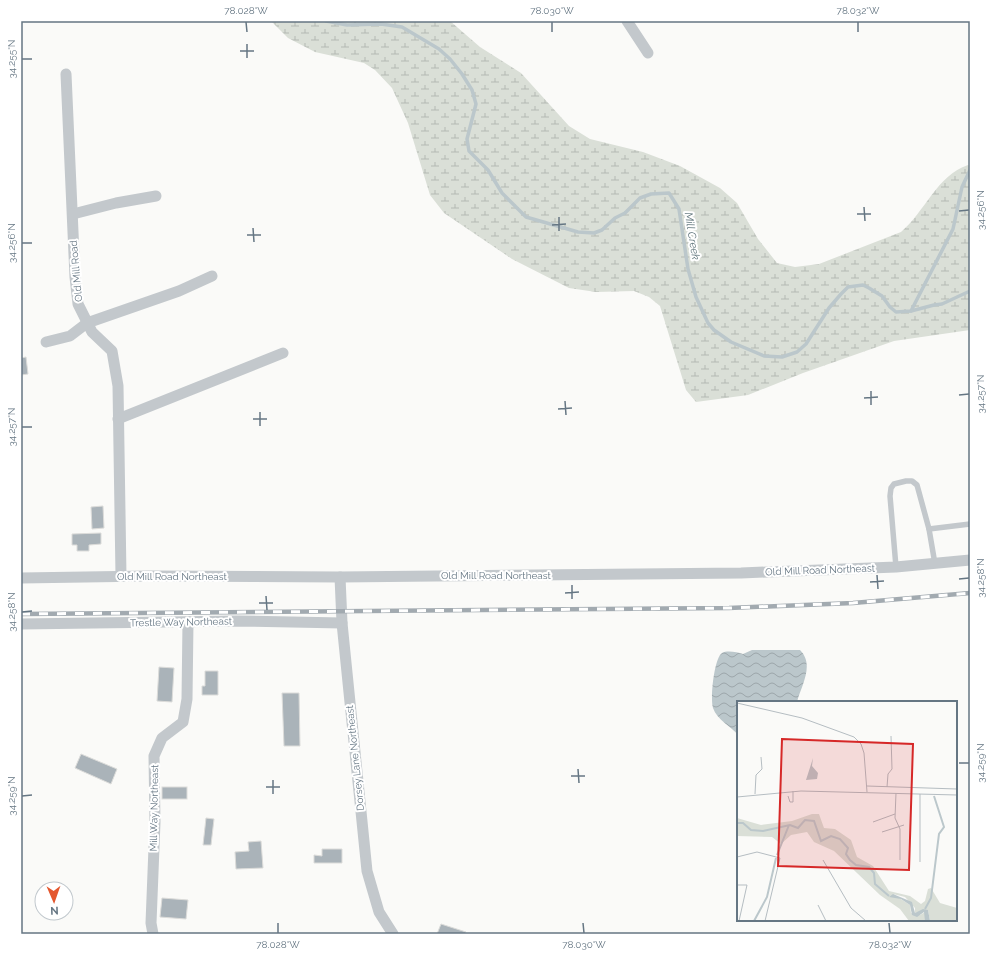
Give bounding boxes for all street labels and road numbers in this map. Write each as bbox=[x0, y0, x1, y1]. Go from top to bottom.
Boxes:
street label: Old Mill Road bbox=[68, 240, 84, 302]
street label: Old Mill Road Northeast bbox=[765, 563, 876, 577]
street label: Old Mill Road Northeast bbox=[441, 570, 552, 581]
street label: Old Mill Road Northeast bbox=[117, 571, 228, 582]
street label: Trestle Way Northeast bbox=[130, 616, 233, 628]
street label: Dorsey Lane Northeast bbox=[344, 704, 366, 811]
street label: Mill Way Northeast bbox=[148, 764, 160, 852]

